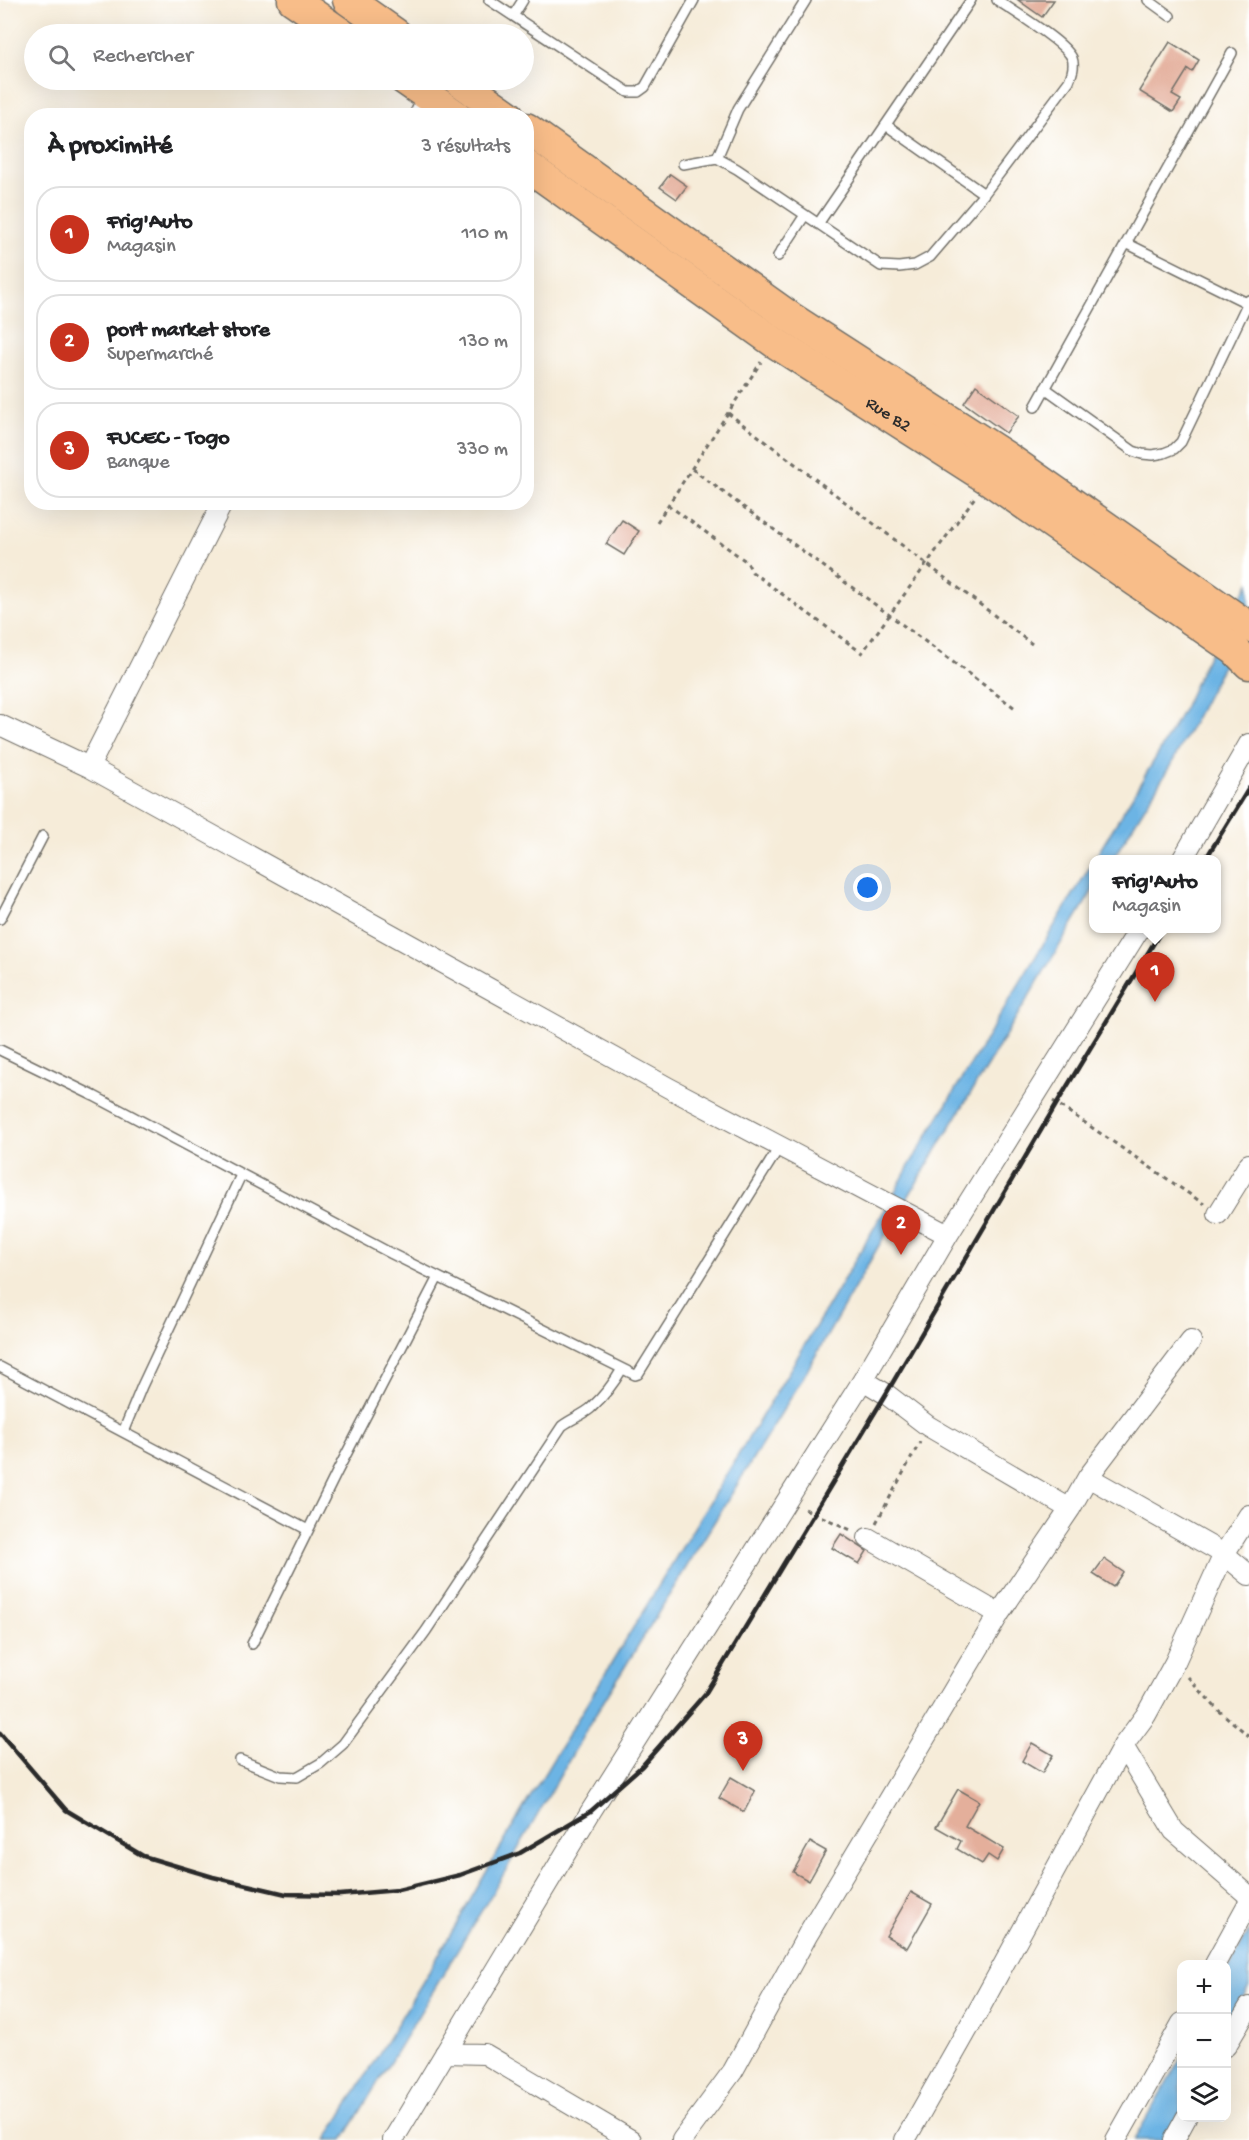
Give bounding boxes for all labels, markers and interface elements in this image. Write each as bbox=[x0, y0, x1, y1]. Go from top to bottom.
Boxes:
search box bbox=[24, 24, 534, 90]
icon: search bbox=[45, 41, 78, 74]
text: Rechercher bbox=[93, 44, 193, 70]
text: À proximité bbox=[48, 132, 172, 163]
text: 3 résultats bbox=[422, 136, 510, 159]
text: Frig'Auto bbox=[107, 210, 193, 236]
text: 1 bbox=[65, 223, 74, 246]
text: 110 m bbox=[462, 223, 508, 246]
text: Magasin bbox=[107, 236, 176, 259]
text: port market store bbox=[107, 318, 270, 344]
text: 2 bbox=[65, 331, 74, 354]
text: 130 m bbox=[459, 331, 508, 354]
text: Supermarché bbox=[107, 344, 213, 367]
street label: Rue B2 bbox=[861, 393, 915, 437]
text: FUCEC - Togo bbox=[107, 426, 230, 452]
text: 3 bbox=[64, 439, 75, 462]
text: 330 m bbox=[457, 439, 508, 462]
text: Banque bbox=[107, 452, 170, 475]
popup bbox=[1089, 855, 1221, 933]
text: Frig'Auto bbox=[1112, 870, 1198, 896]
your location bbox=[853, 873, 882, 902]
text: Magasin bbox=[1112, 896, 1181, 919]
pin: 1 bbox=[1136, 952, 1174, 1002]
pin: 2 bbox=[882, 1206, 920, 1255]
pin: 3 bbox=[724, 1722, 762, 1771]
map controls bbox=[1177, 1960, 1231, 2122]
button: + bbox=[1177, 1960, 1231, 2014]
button: − bbox=[1177, 2014, 1231, 2068]
button: layers bbox=[1177, 2068, 1231, 2122]

